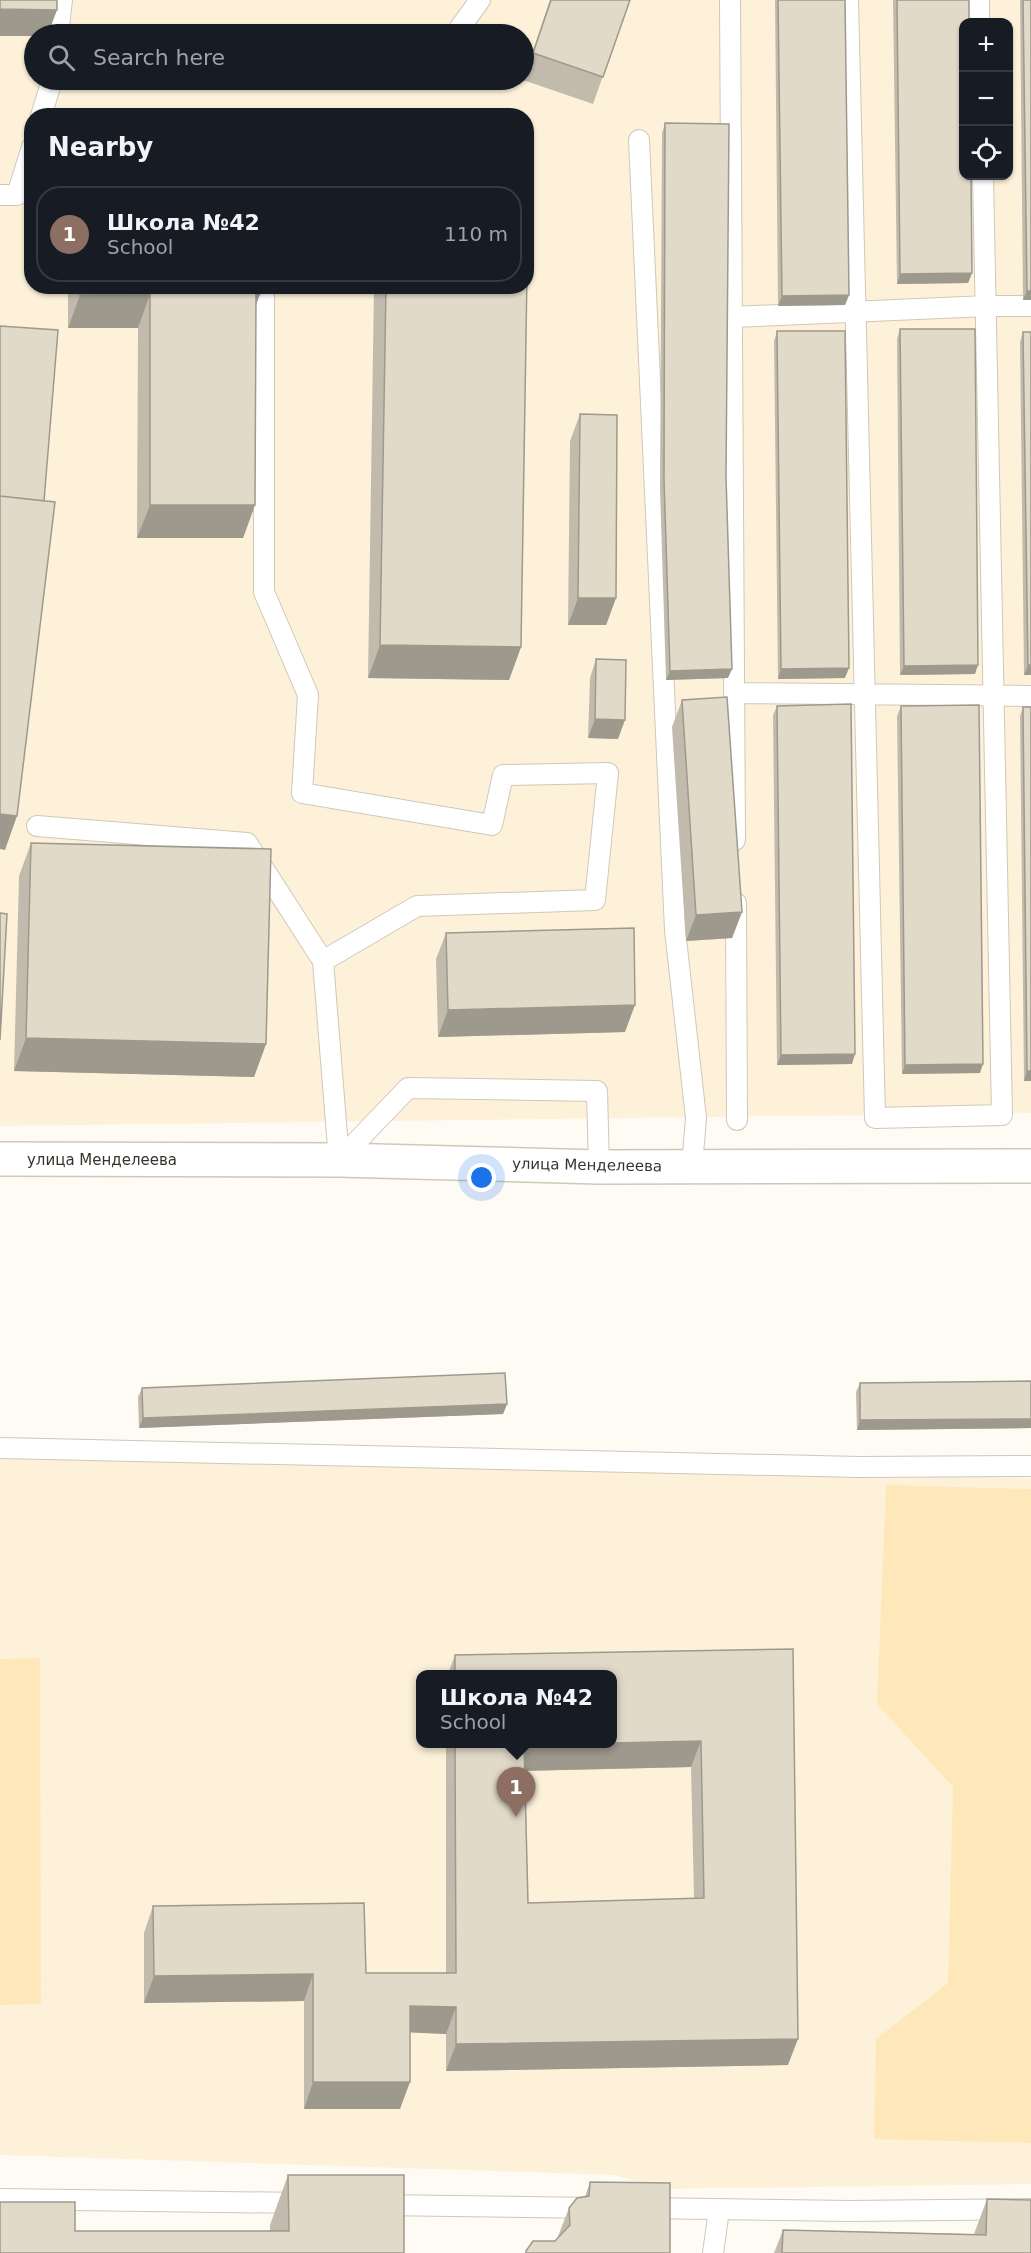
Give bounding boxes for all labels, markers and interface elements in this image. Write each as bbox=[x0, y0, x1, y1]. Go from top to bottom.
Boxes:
map controls bbox=[959, 18, 1013, 180]
button: + bbox=[959, 18, 1013, 72]
search box bbox=[24, 24, 534, 90]
icon: search bbox=[45, 41, 78, 74]
text: Search here bbox=[93, 45, 225, 70]
button: − bbox=[959, 72, 1013, 126]
button: locate bbox=[959, 126, 1013, 180]
text: Nearby bbox=[48, 132, 153, 162]
text: Школа №42 bbox=[107, 210, 260, 235]
text: 1 bbox=[63, 222, 76, 246]
text: 110 m bbox=[444, 222, 508, 246]
text: School bbox=[107, 235, 173, 259]
street label: улица Менделеева bbox=[27, 1151, 177, 1169]
street label: улица Менделеева bbox=[512, 1155, 662, 1175]
your location bbox=[467, 1163, 496, 1192]
popup bbox=[416, 1670, 617, 1748]
text: Школа №42 bbox=[440, 1685, 593, 1710]
text: School bbox=[440, 1710, 506, 1734]
pin: 1 bbox=[496, 1768, 536, 1817]

